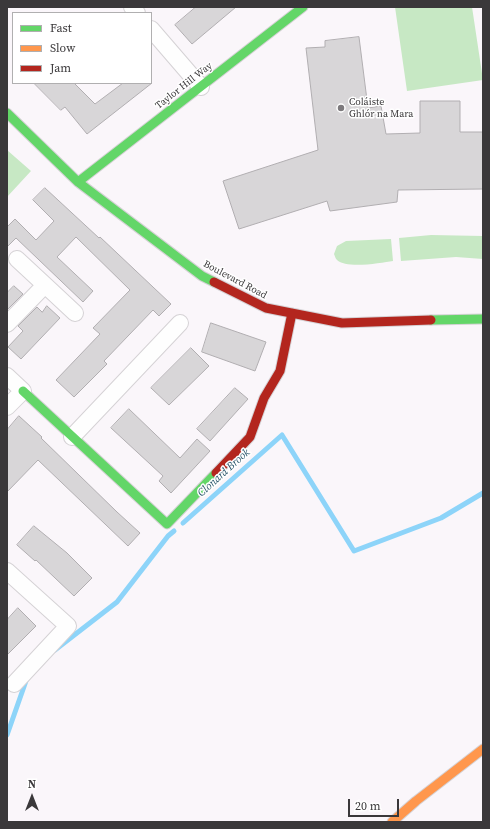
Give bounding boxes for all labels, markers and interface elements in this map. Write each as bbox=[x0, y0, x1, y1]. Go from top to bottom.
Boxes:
legend bbox=[12, 12, 152, 84]
text: Fast bbox=[50, 20, 72, 36]
text: Slow bbox=[50, 40, 75, 56]
text: Jam bbox=[50, 60, 71, 76]
street label: Taylor Hill Way bbox=[153, 60, 215, 112]
place label: Coláiste Ghlór na Mara bbox=[349, 96, 413, 120]
marker: Coláiste Ghlór na Mara bbox=[336, 103, 346, 113]
street label: Boulevard Road bbox=[201, 258, 269, 302]
water label: Clonard Brook bbox=[195, 446, 253, 500]
north arrow bbox=[12, 777, 52, 817]
text: N bbox=[28, 777, 36, 792]
scale bar bbox=[350, 791, 401, 817]
text: 20 m bbox=[355, 798, 381, 814]

